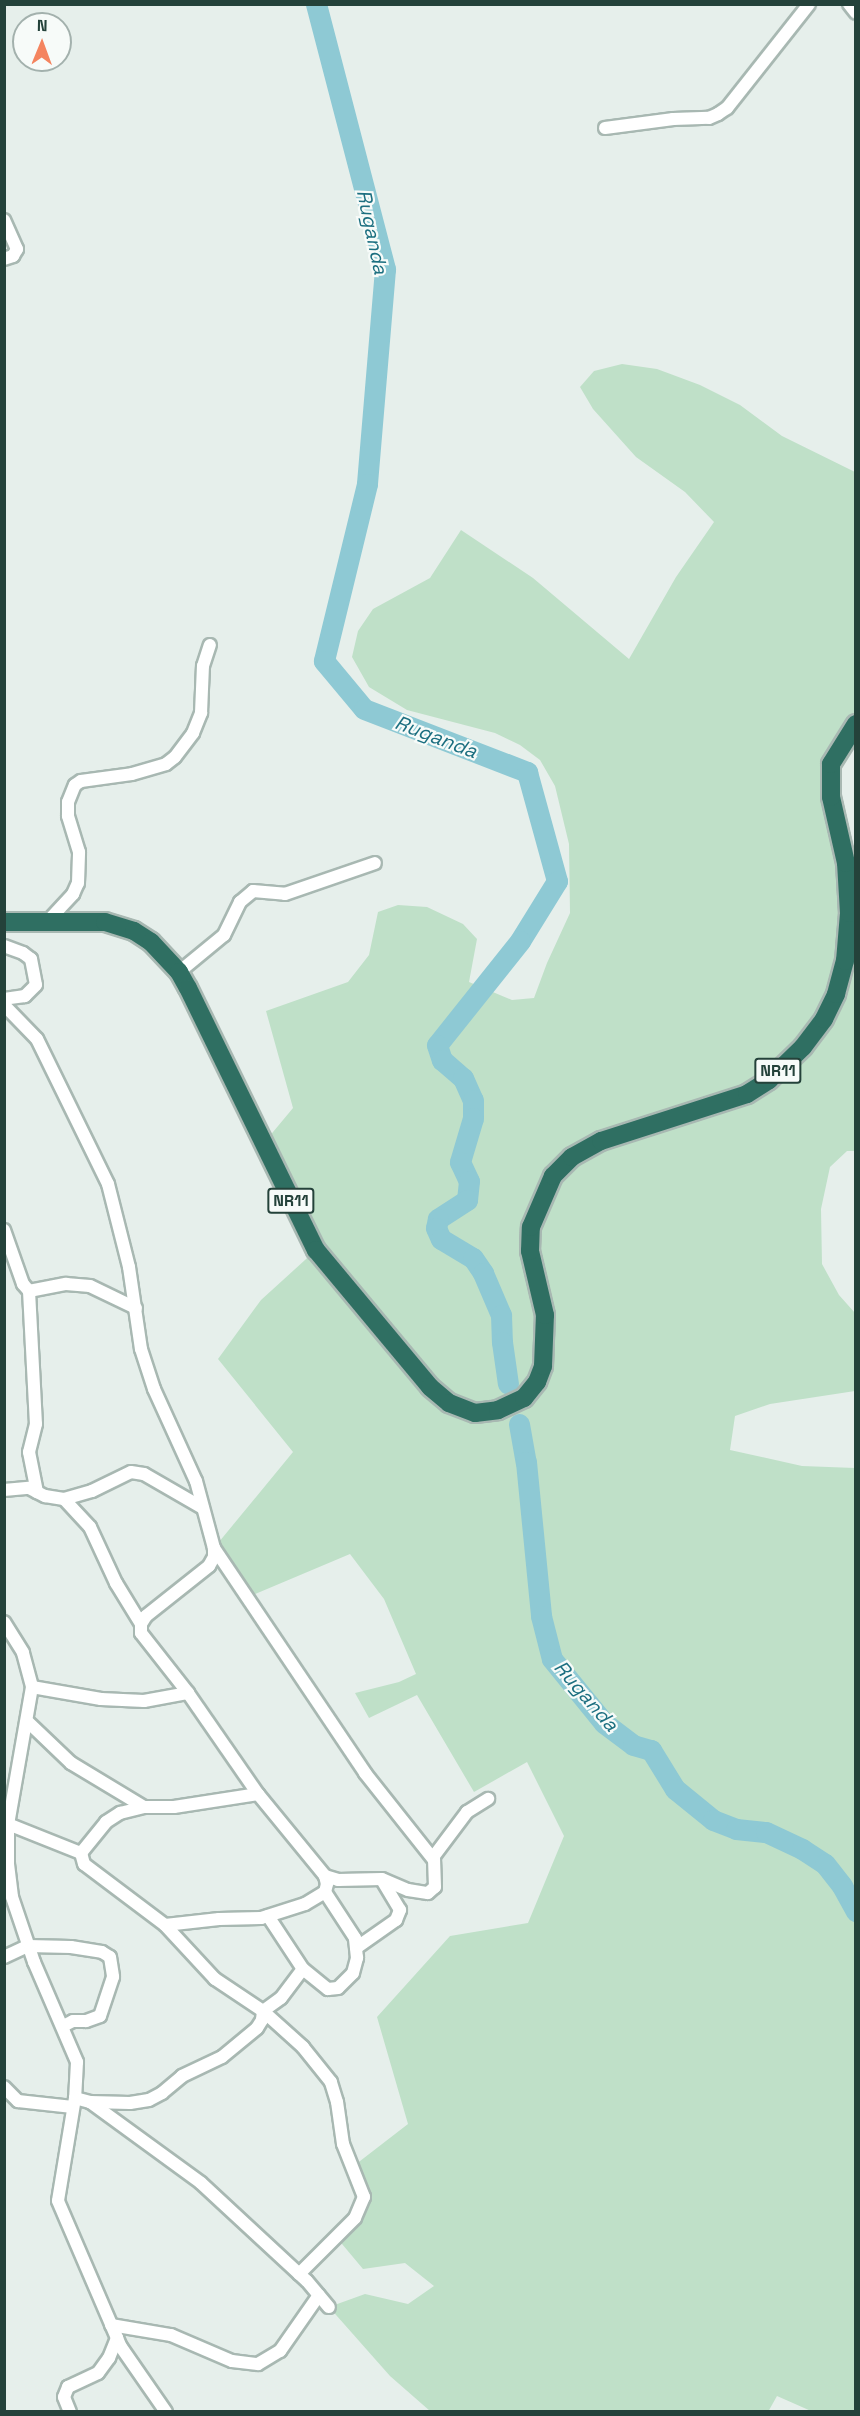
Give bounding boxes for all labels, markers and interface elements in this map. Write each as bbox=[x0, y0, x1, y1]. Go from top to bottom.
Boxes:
north arrow bbox=[12, 12, 72, 72]
text: N bbox=[37, 15, 48, 36]
water label: Ruganda bbox=[351, 188, 393, 276]
water label: Ruganda bbox=[392, 710, 480, 764]
road number: NR11 bbox=[754, 1058, 802, 1084]
road number: NR11 bbox=[267, 1188, 315, 1214]
water label: Ruganda bbox=[549, 1656, 623, 1736]

